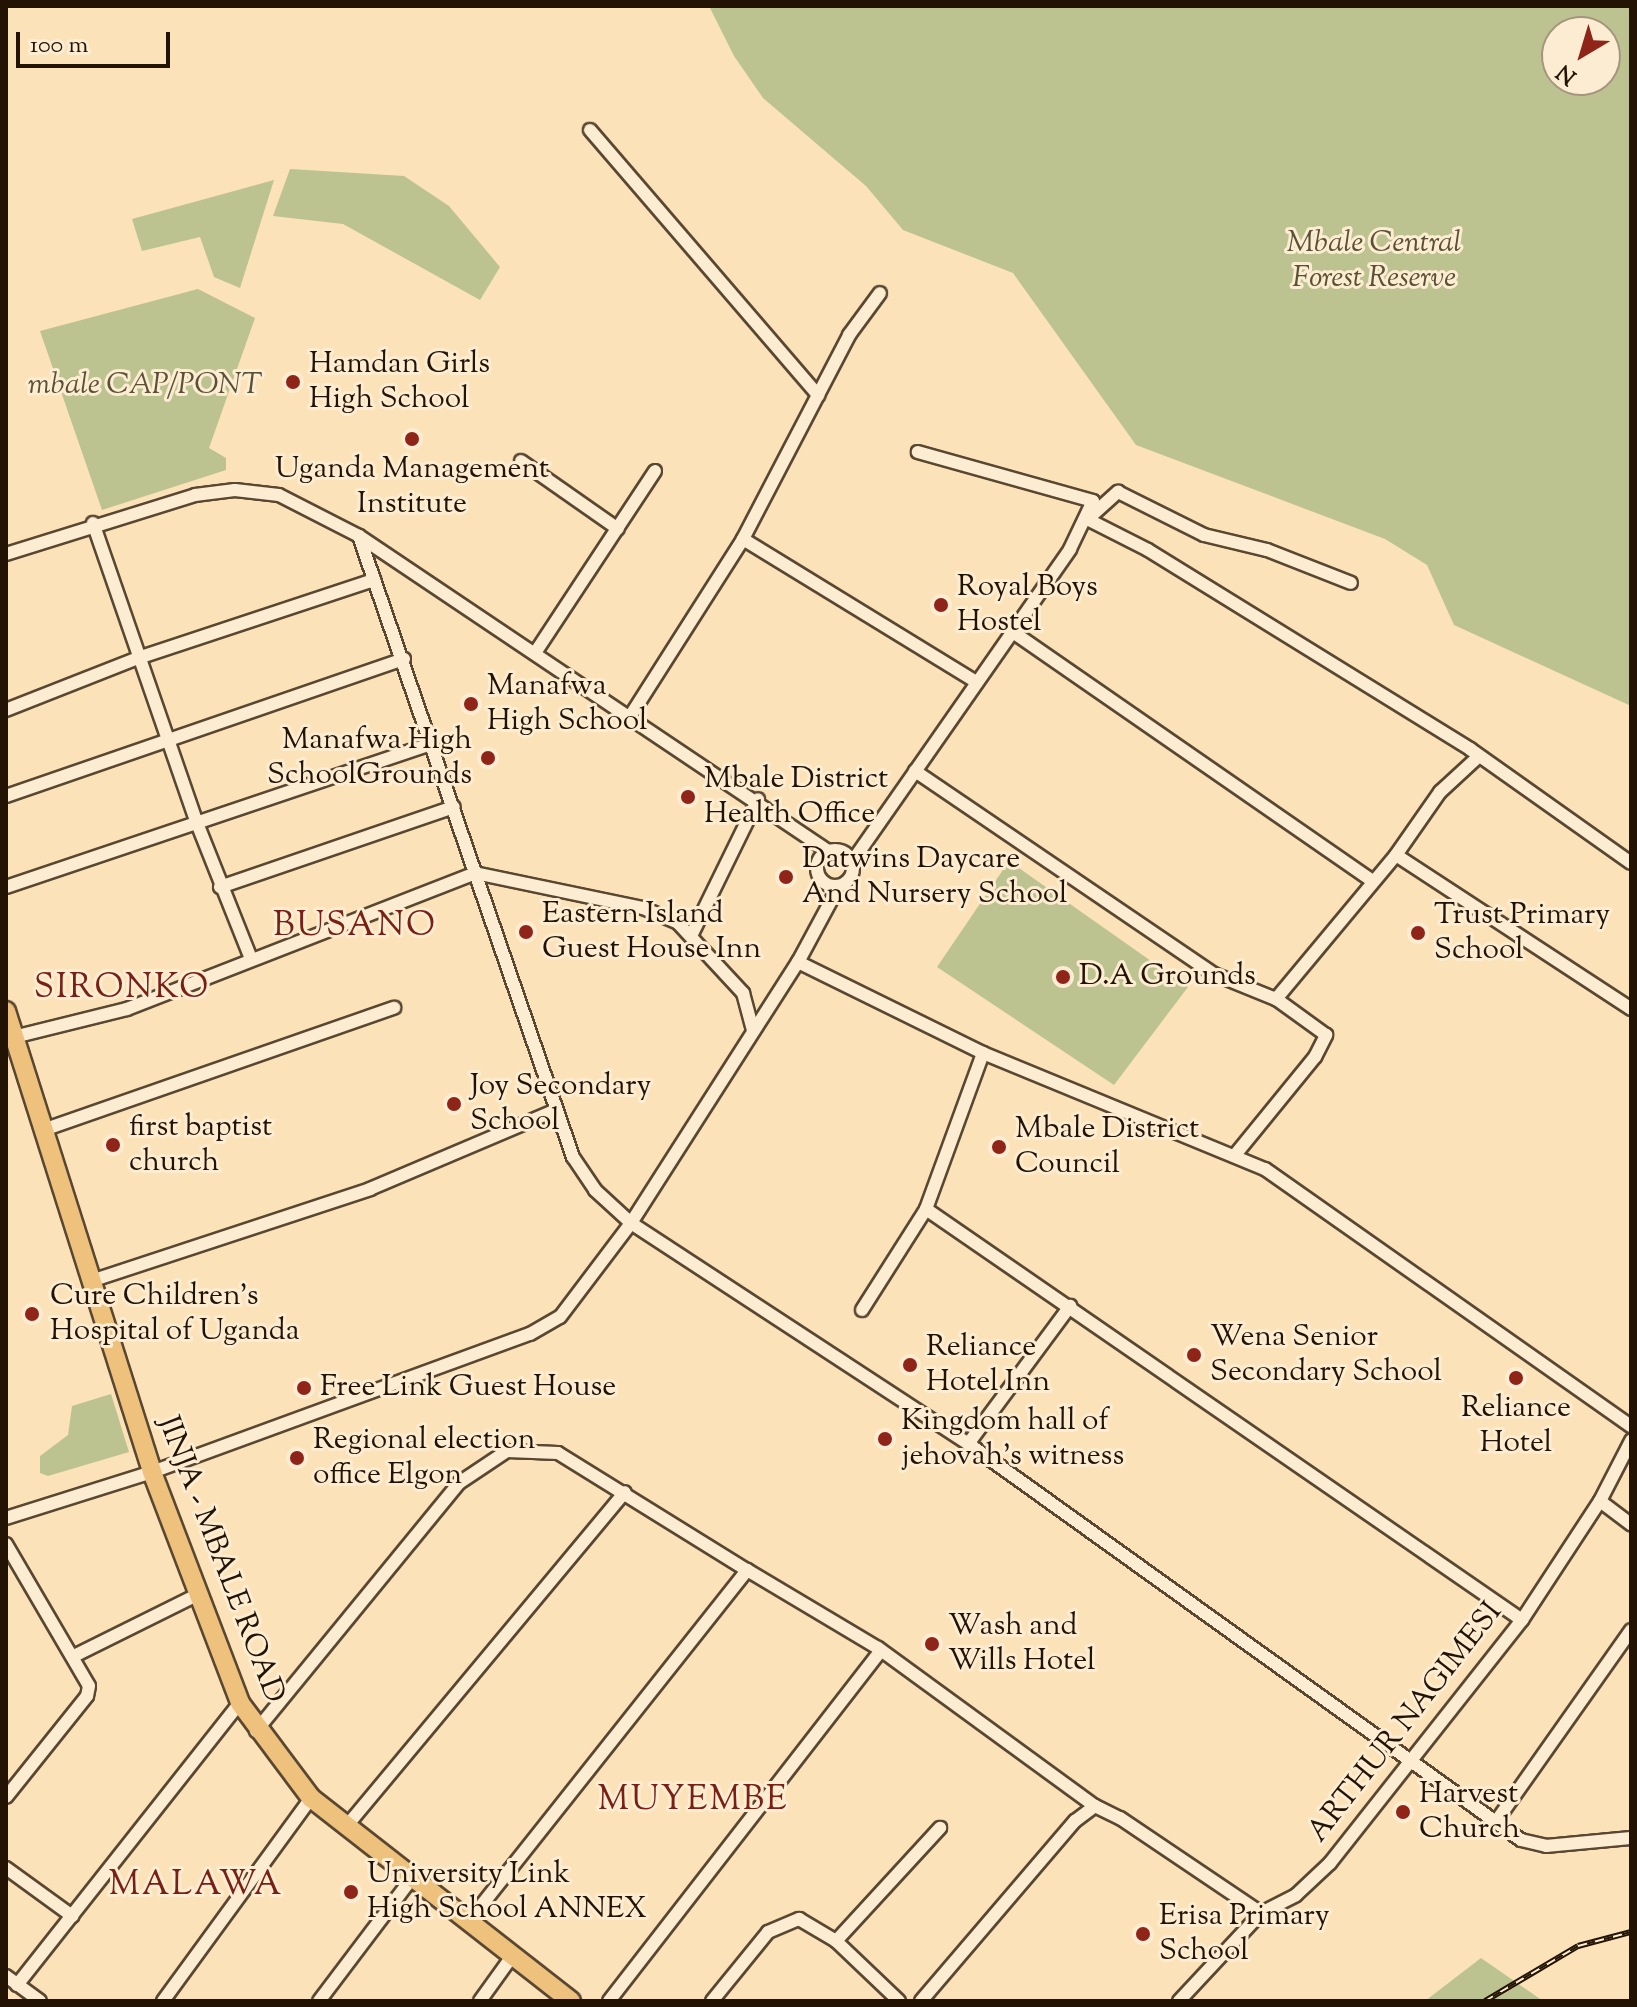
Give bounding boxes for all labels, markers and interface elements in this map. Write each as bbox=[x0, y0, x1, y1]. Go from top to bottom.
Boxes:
scale bar bbox=[20, 16, 174, 66]
north arrow bbox=[1541, 16, 1621, 96]
text: 100 m bbox=[30, 29, 88, 63]
text: N bbox=[1551, 55, 1584, 91]
park label: Mbale Central Forest Reserve bbox=[1287, 226, 1461, 296]
place label: Hamdan Girls High School bbox=[309, 347, 490, 418]
park label: mbale CAP/PONT bbox=[28, 368, 262, 404]
marker: Hamdan Girls High School bbox=[284, 373, 302, 391]
marker: Uganda Management Institute bbox=[403, 430, 421, 448]
place label: Uganda Management Institute bbox=[275, 452, 549, 522]
place label: Royal Boys Hostel bbox=[957, 570, 1098, 640]
marker: Royal Boys Hostel bbox=[932, 596, 950, 614]
place label: Manafwa High School bbox=[487, 669, 647, 740]
marker: Manafwa High School bbox=[462, 695, 480, 713]
place label: Manafwa High SchoolGrounds bbox=[267, 723, 472, 794]
marker: Manafwa High SchoolGrounds bbox=[479, 749, 497, 767]
place label: Mbale District Health Office bbox=[704, 762, 888, 832]
marker: Mbale District Health Office bbox=[679, 788, 697, 806]
place label: Datwins Daycare And Nursery School bbox=[802, 842, 1067, 912]
marker: Datwins Daycare And Nursery School bbox=[777, 868, 795, 886]
place label: Eastern Island Guest House Inn bbox=[542, 897, 761, 968]
place label: Trust Primary School bbox=[1434, 898, 1610, 968]
district label: BUSANO bbox=[273, 907, 437, 947]
marker: Eastern Island Guest House Inn bbox=[517, 923, 535, 941]
marker: Trust Primary School bbox=[1409, 924, 1427, 942]
place label: D.A Grounds bbox=[1079, 959, 1256, 995]
marker: D.A Grounds bbox=[1054, 968, 1072, 986]
district label: SIRONKO bbox=[34, 969, 210, 1009]
place label: Joy Secondary School bbox=[470, 1069, 651, 1140]
marker: Joy Secondary School bbox=[445, 1095, 463, 1113]
place label: first baptist church bbox=[129, 1110, 272, 1180]
place label: Mbale District Council bbox=[1015, 1112, 1199, 1182]
marker: first baptist church bbox=[104, 1136, 122, 1154]
marker: Mbale District Council bbox=[990, 1138, 1008, 1156]
place label: Cure Children's Hospital of Uganda bbox=[50, 1279, 300, 1350]
marker: Cure Children's Hospital of Uganda bbox=[21, 1303, 43, 1325]
place label: Wena Senior Secondary School bbox=[1210, 1320, 1442, 1390]
place label: Reliance Hotel Inn bbox=[926, 1330, 1050, 1400]
marker: Wena Senior Secondary School bbox=[1185, 1346, 1203, 1364]
marker: Reliance Hotel Inn bbox=[901, 1356, 919, 1374]
marker: Reliance Hotel bbox=[1507, 1369, 1525, 1387]
place label: Free Link Guest House bbox=[320, 1370, 616, 1406]
marker: Free Link Guest House bbox=[295, 1379, 313, 1397]
place label: Reliance Hotel bbox=[1461, 1391, 1571, 1462]
place label: Kingdom hall of jehovah's witness bbox=[901, 1404, 1124, 1474]
street label: JINJA - MBALE ROAD bbox=[149, 1412, 291, 1708]
place label: Regional election office Elgon bbox=[313, 1423, 535, 1494]
marker: Kingdom hall of jehovah's witness bbox=[876, 1430, 894, 1448]
marker: Regional election office Elgon bbox=[288, 1449, 306, 1467]
street label: ARTHUR NAGIMESI bbox=[1301, 1596, 1511, 1850]
place label: Wash and Wills Hotel bbox=[948, 1609, 1095, 1680]
marker: Wash and Wills Hotel bbox=[923, 1635, 941, 1653]
place label: Harvest Church bbox=[1419, 1777, 1520, 1848]
district label: MUYEMBE bbox=[598, 1781, 788, 1821]
marker: Harvest Church bbox=[1394, 1803, 1412, 1821]
place label: University Link High School ANNEX bbox=[367, 1857, 647, 1928]
district label: MALAWA bbox=[109, 1866, 283, 1906]
marker: University Link High School ANNEX bbox=[342, 1883, 360, 1901]
place label: Erisa Primary School bbox=[1159, 1899, 1330, 1970]
marker: Erisa Primary School bbox=[1134, 1925, 1152, 1943]

